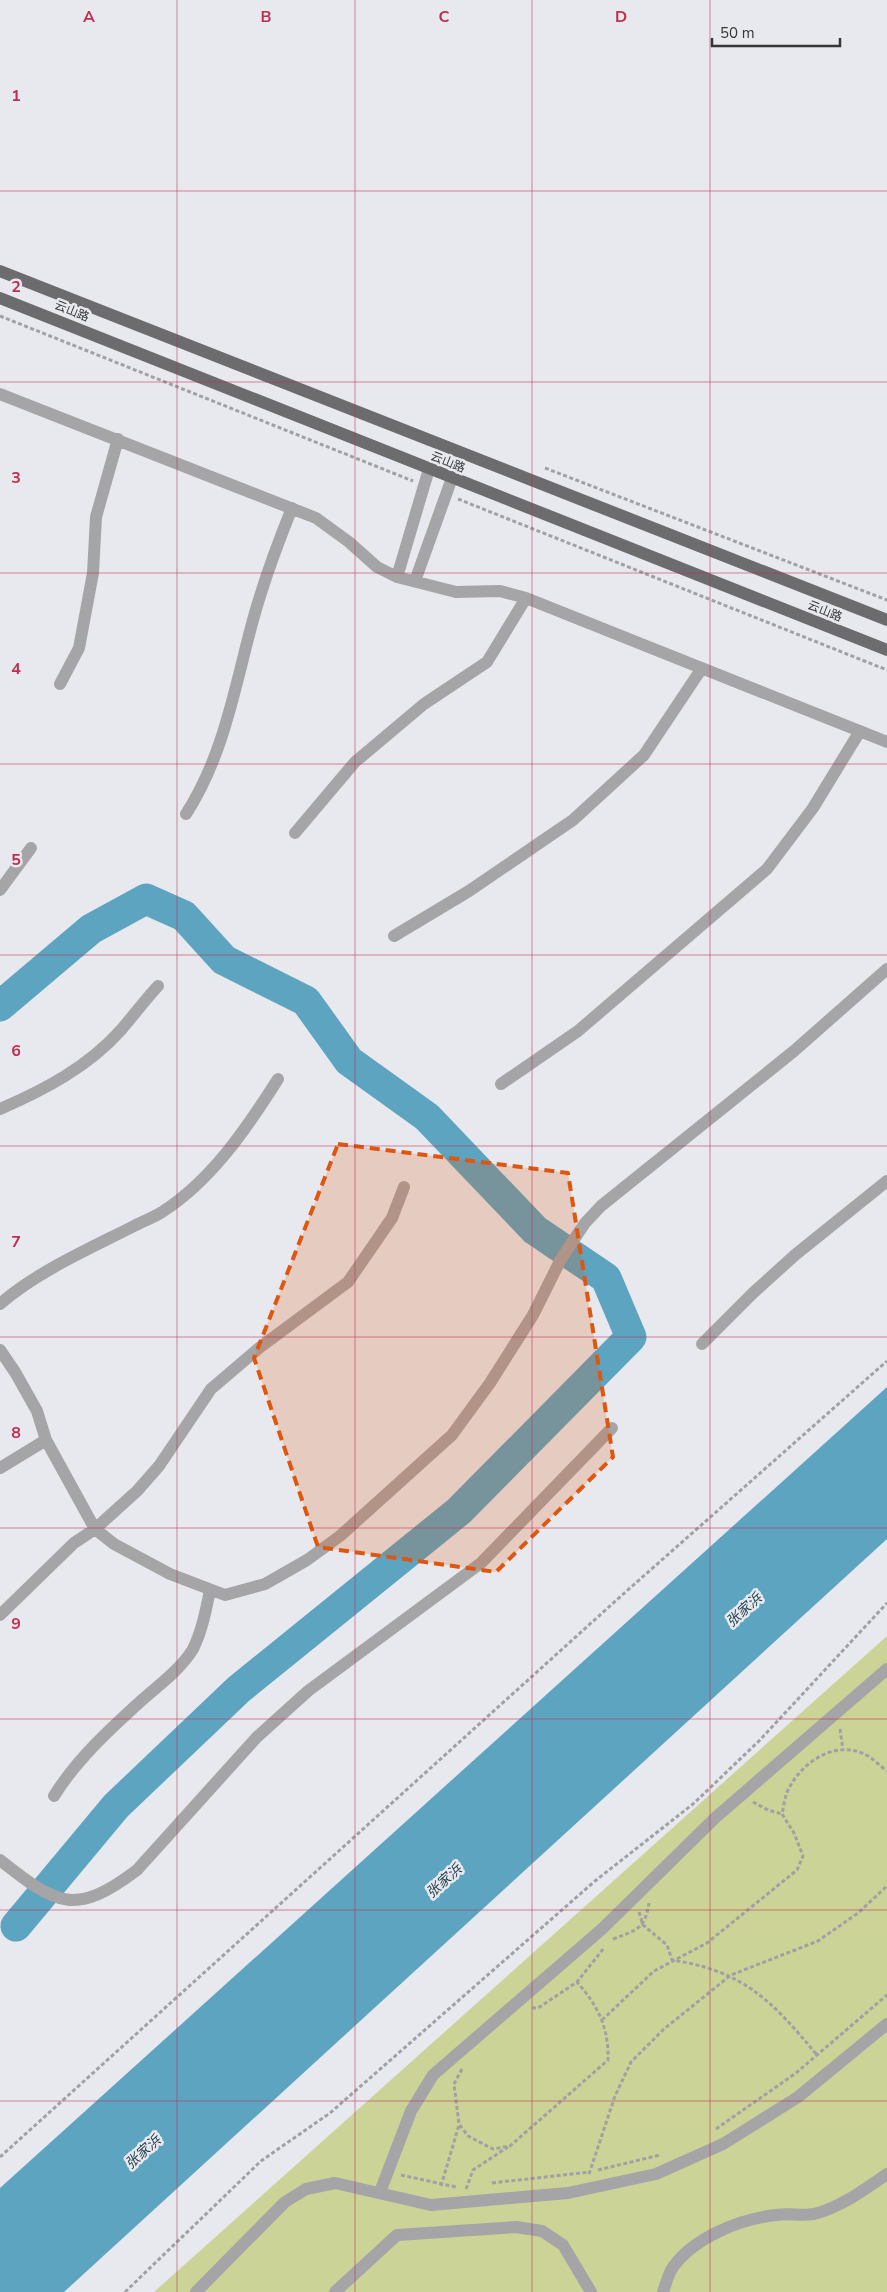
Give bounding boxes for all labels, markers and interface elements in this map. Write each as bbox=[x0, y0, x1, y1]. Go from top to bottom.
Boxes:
text: A bbox=[83, 6, 95, 28]
text: B bbox=[260, 6, 272, 28]
text: C bbox=[439, 6, 450, 28]
text: D bbox=[615, 6, 627, 28]
scale bar bbox=[712, 15, 840, 47]
text: 50 m bbox=[720, 23, 755, 43]
text: 1 bbox=[11, 85, 21, 107]
text: 2 bbox=[11, 276, 21, 298]
street label: 云山路 bbox=[52, 297, 92, 325]
street label: 云山路 bbox=[428, 448, 468, 476]
text: 3 bbox=[11, 467, 21, 489]
street label: 云山路 bbox=[805, 597, 845, 625]
text: 4 bbox=[11, 658, 21, 680]
text: 5 bbox=[11, 849, 21, 871]
text: 6 bbox=[11, 1040, 21, 1062]
text: 7 bbox=[11, 1231, 21, 1253]
text: 8 bbox=[11, 1422, 21, 1444]
water label: 张家浜 bbox=[722, 1588, 767, 1631]
text: 9 bbox=[11, 1613, 21, 1635]
water label: 张家浜 bbox=[422, 1859, 467, 1902]
water label: 张家浜 bbox=[121, 2130, 166, 2173]

